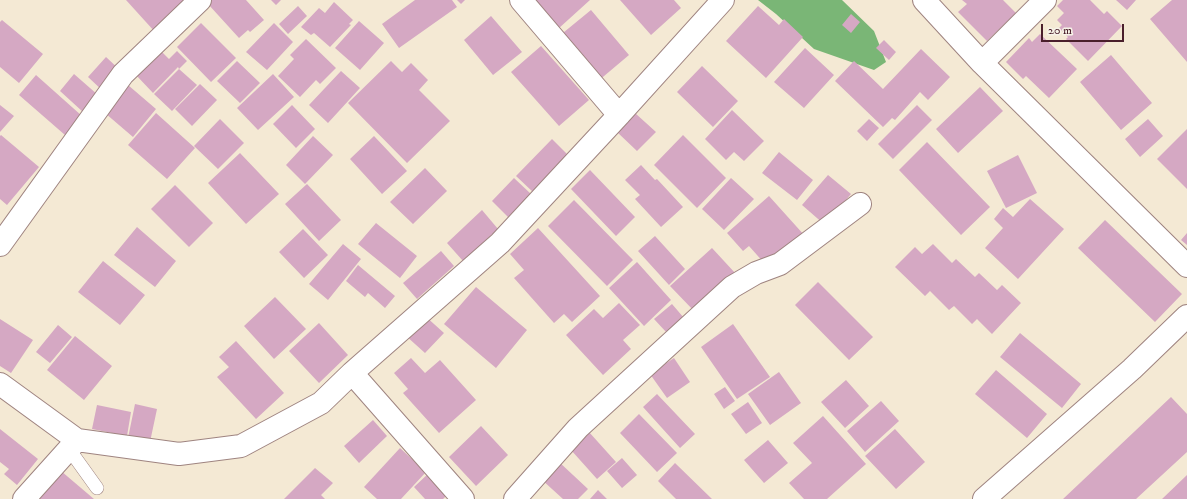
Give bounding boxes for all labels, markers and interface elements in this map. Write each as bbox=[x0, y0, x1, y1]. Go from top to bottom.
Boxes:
scale bar bbox=[1043, 16, 1126, 42]
text: 20 m bbox=[1048, 23, 1072, 38]

